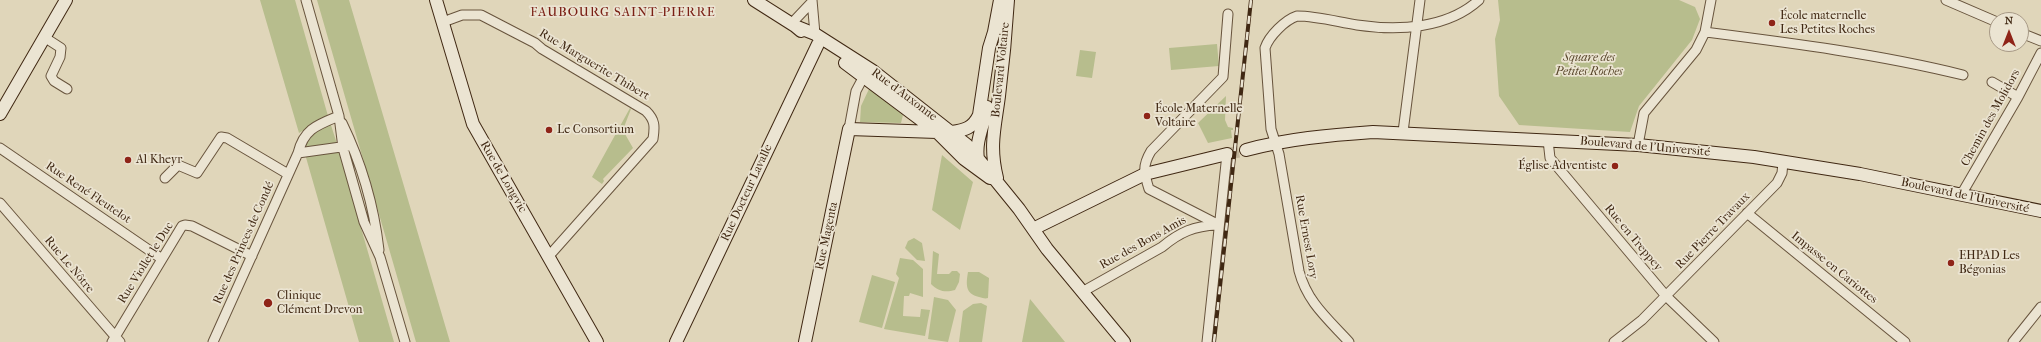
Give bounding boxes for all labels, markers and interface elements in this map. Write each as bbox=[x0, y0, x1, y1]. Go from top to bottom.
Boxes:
district label: FAUBOURG SAINT-PIERRE bbox=[530, 5, 716, 21]
place label: École maternelle Les Petites Roches bbox=[1780, 9, 1875, 37]
north arrow bbox=[1989, 12, 2029, 52]
text: N bbox=[2005, 14, 2013, 27]
marker: École maternelle Les Petites Roches bbox=[1767, 18, 1777, 28]
street label: Boulevard Voltaire bbox=[989, 22, 1013, 118]
street label: Rue Marguerite Thibert bbox=[536, 26, 652, 104]
park label: Square des Petites Roches bbox=[1555, 51, 1623, 79]
street label: Rue d'Auxonne bbox=[868, 66, 940, 124]
street label: Chemin des Molidors bbox=[1958, 67, 2024, 169]
place label: École Maternelle Voltaire bbox=[1155, 102, 1242, 130]
marker: École Maternelle Voltaire bbox=[1142, 111, 1152, 121]
place label: Le Consortium bbox=[557, 123, 634, 137]
marker: Le Consortium bbox=[544, 125, 554, 135]
street label: Boulevard de l'Université bbox=[1579, 134, 1711, 160]
street label: Rue de Longvic bbox=[477, 139, 529, 215]
street label: Rue Docteur Lavalle bbox=[718, 142, 776, 244]
place label: Al Kheyr bbox=[136, 153, 182, 167]
marker: Al Kheyr bbox=[123, 155, 133, 165]
street label: Rue René Fleutelot bbox=[43, 159, 133, 227]
place label: Église Adventiste bbox=[1518, 159, 1607, 173]
marker: Église Adventiste bbox=[1610, 161, 1620, 171]
street label: Boulevard de l'Université bbox=[1900, 175, 2030, 217]
street label: Rue des Princes de Condé bbox=[210, 179, 278, 307]
street label: Rue Pierre Travaux bbox=[1673, 190, 1753, 272]
street label: Rue Ernest Lory bbox=[1292, 194, 1320, 280]
street label: Rue Magenta bbox=[813, 201, 841, 271]
street label: Rue en Treppey bbox=[1601, 202, 1665, 274]
street label: Rue des Bons Amis bbox=[1097, 213, 1189, 273]
street label: Rue Viollet le Duc bbox=[115, 220, 177, 306]
street label: Impasse en Cariottes bbox=[1788, 229, 1880, 307]
street label: Rue Le Nôtre bbox=[41, 234, 97, 296]
place label: EHPAD Les Bégonias bbox=[1959, 249, 2020, 277]
marker: EHPAD Les Bégonias bbox=[1946, 258, 1956, 268]
place label: Clinique Clément Drevon bbox=[277, 289, 363, 317]
marker: Clinique Clément Drevon bbox=[262, 297, 274, 309]

